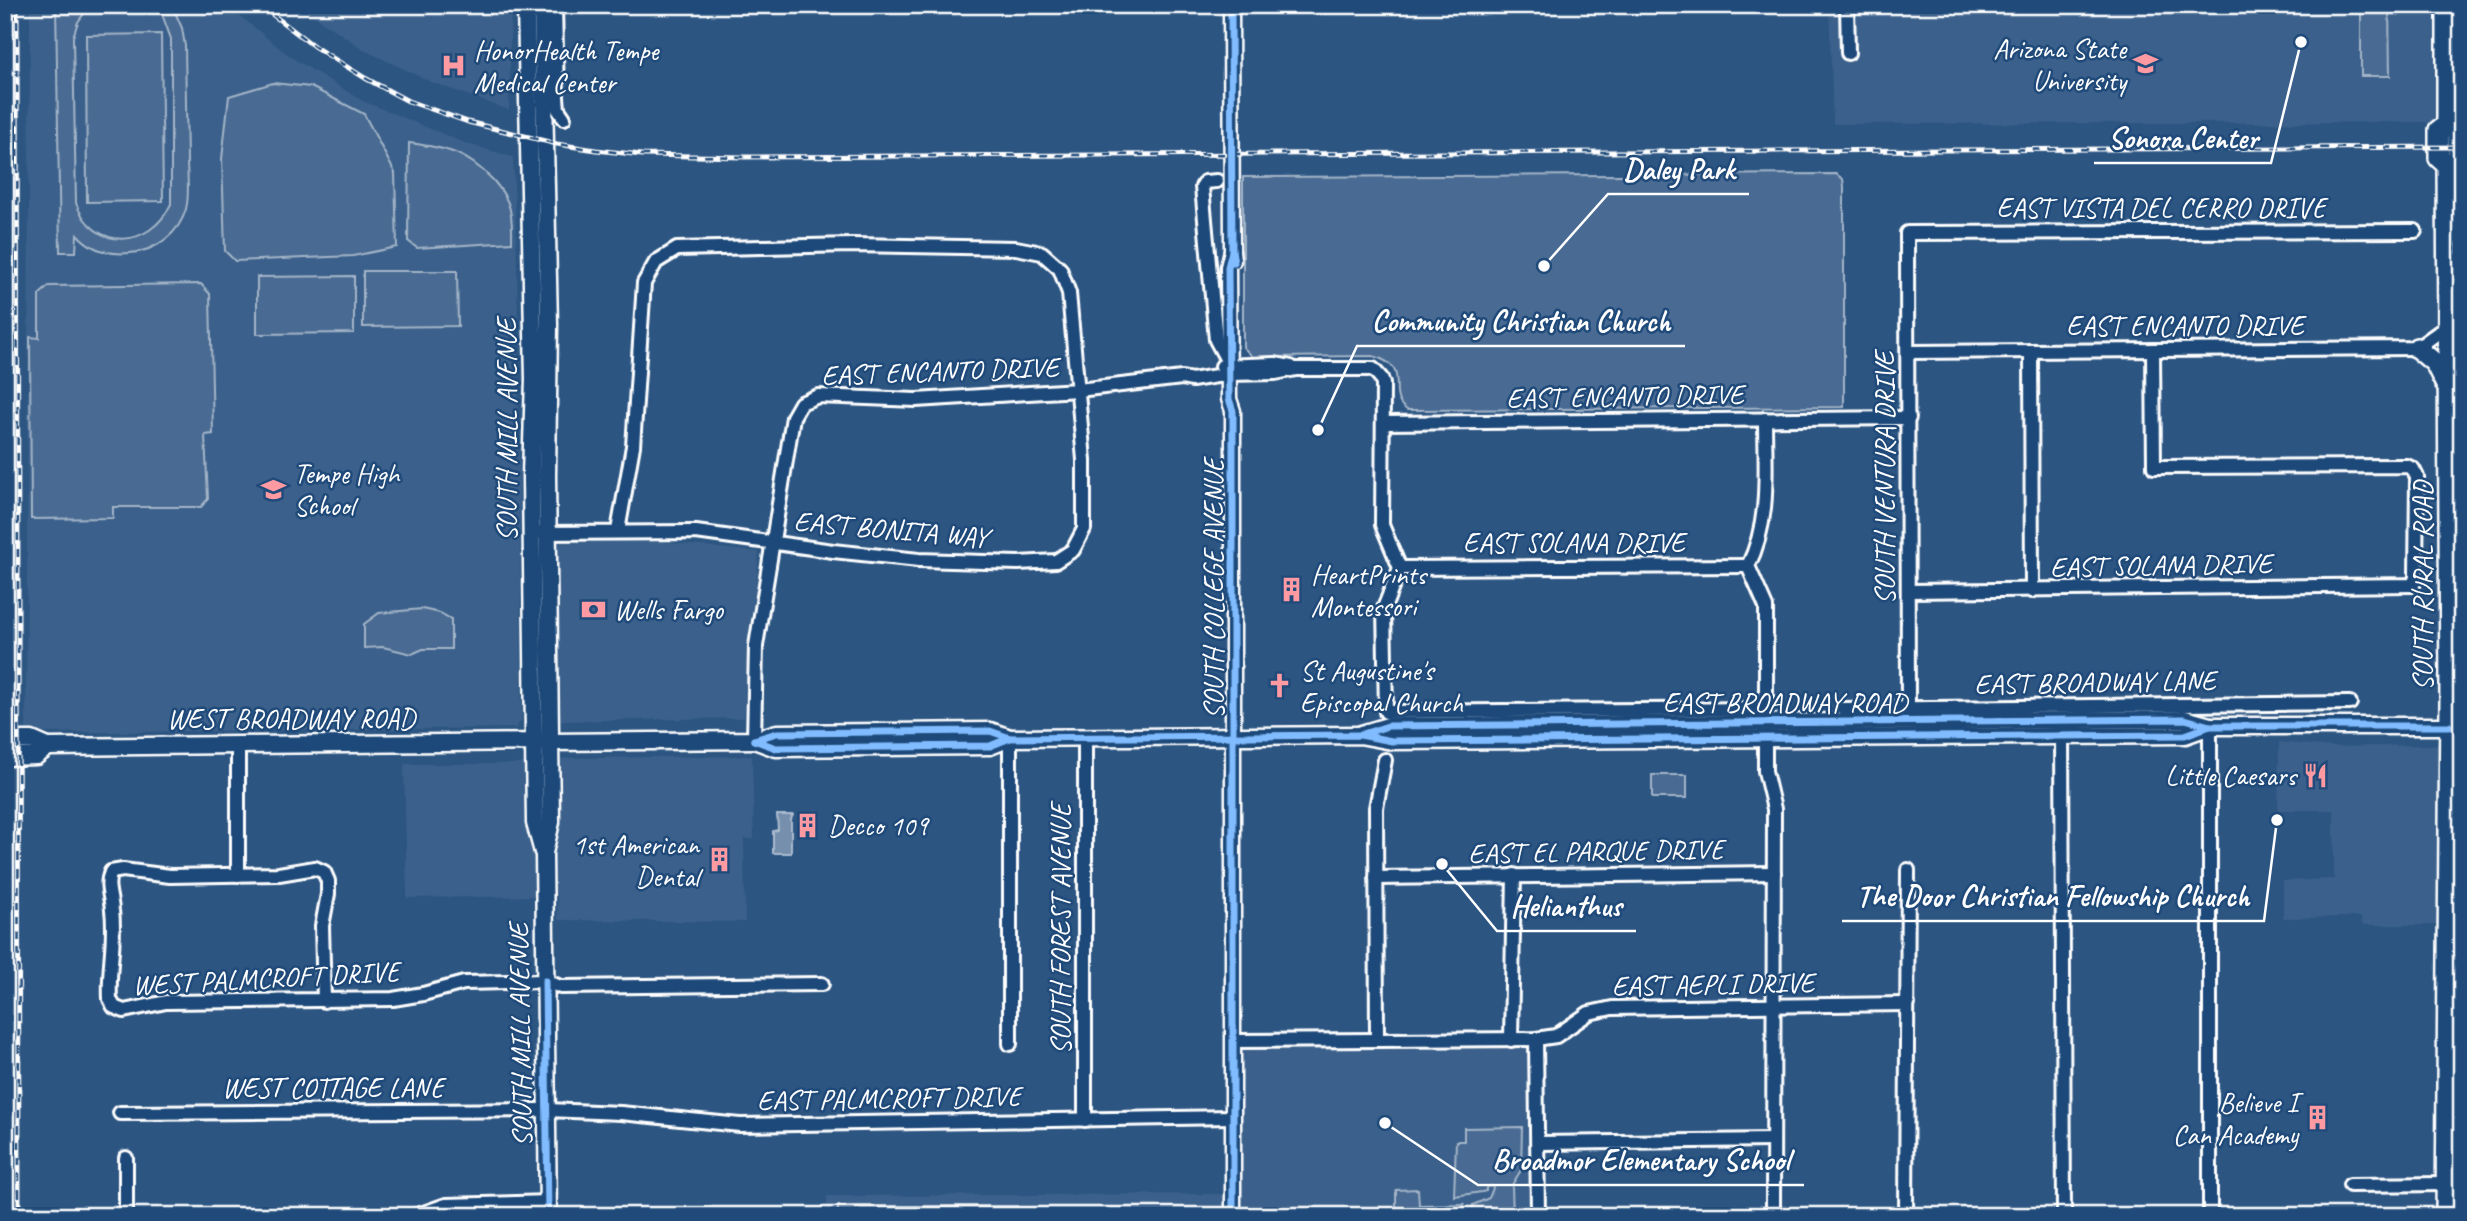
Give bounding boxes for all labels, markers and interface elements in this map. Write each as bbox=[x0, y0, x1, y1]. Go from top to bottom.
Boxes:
place label: Arizona State University bbox=[1993, 31, 2128, 98]
place label: HonorHealth Tempe Medical Center bbox=[474, 33, 660, 100]
school or university icon: Arizona State University bbox=[2132, 50, 2160, 78]
hospital icon: HonorHealth Tempe Medical Center bbox=[440, 52, 468, 80]
callout: Sonora Center bbox=[2094, 112, 2271, 163]
text: Sonora Center bbox=[2108, 119, 2261, 157]
callout: Daley Park bbox=[1608, 143, 1749, 194]
text: Daley Park bbox=[1623, 150, 1737, 189]
street label: EAST VISTA DEL CERRO DRIVE bbox=[1996, 190, 2329, 225]
callout: Community Christian Church bbox=[1357, 295, 1685, 346]
text: Community Christian Church bbox=[1372, 302, 1671, 341]
street label: EAST ENCANTO DRIVE bbox=[2066, 308, 2307, 343]
street label: SOUTH MILL AVENUE bbox=[489, 315, 524, 542]
street label: SOUTH VENTURA DRIVE bbox=[1867, 348, 1902, 604]
street label: EAST ENCANTO DRIVE bbox=[821, 349, 1062, 393]
street label: EAST ENCANTO DRIVE bbox=[1506, 376, 1747, 416]
street label: SOUTH COLLEGE AVENUE bbox=[1196, 455, 1231, 719]
place label: Tempe High School bbox=[294, 456, 402, 523]
school or university icon: Tempe High School bbox=[260, 475, 288, 503]
street label: SOUTH RURAL ROAD bbox=[2405, 479, 2440, 691]
street label: EAST BONITA WAY bbox=[793, 503, 995, 555]
street label: EAST SOLANA DRIVE bbox=[1463, 525, 1688, 560]
street label: EAST SOLANA DRIVE bbox=[2050, 546, 2275, 584]
place label: HeartPrints Montessori bbox=[1311, 557, 1429, 624]
building icon: HeartPrints Montessori bbox=[1277, 576, 1305, 604]
place label: Wells Fargo bbox=[614, 592, 725, 627]
bank icon: Wells Fargo bbox=[580, 595, 608, 623]
place label: St Augustine's Episcopal Church bbox=[1300, 653, 1463, 720]
street label: EAST BROADWAY LANE bbox=[1974, 662, 2219, 702]
church icon: St Augustine's Episcopal Church bbox=[1266, 672, 1294, 700]
street label: EAST BROADWAY ROAD bbox=[1663, 685, 1910, 720]
street label: WEST BROADWAY ROAD bbox=[167, 701, 418, 736]
place label: Little Caesars bbox=[2165, 758, 2298, 793]
restaurant icon: Little Caesars bbox=[2302, 761, 2330, 789]
street label: SOUTH FOREST AVENUE bbox=[1043, 800, 1078, 1054]
place label: Decco 109 bbox=[828, 808, 930, 843]
building icon: Decco 109 bbox=[794, 811, 822, 839]
place label: 1st American Dental bbox=[573, 827, 704, 894]
street label: EAST EL PARQUE DRIVE bbox=[1468, 831, 1728, 871]
building icon: 1st American Dental bbox=[705, 846, 733, 874]
callout: The Door Christian Fellowship Church bbox=[1842, 870, 2264, 921]
text: The Door Christian Fellowship Church bbox=[1857, 877, 2251, 915]
callout: Helianthus bbox=[1497, 880, 1636, 931]
text: Helianthus bbox=[1511, 887, 1625, 925]
street label: SOUTH MILL AVENUE bbox=[500, 920, 539, 1147]
street label: WEST PALMCROFT DRIVE bbox=[132, 953, 404, 1002]
street label: EAST AEPLI DRIVE bbox=[1611, 965, 1818, 1003]
street label: WEST COTTAGE LANE bbox=[222, 1070, 448, 1105]
street label: EAST PALMCROFT DRIVE bbox=[757, 1078, 1025, 1118]
place label: Believe I Can Academy bbox=[2173, 1085, 2304, 1152]
building icon: Believe I Can Academy bbox=[2304, 1104, 2332, 1132]
callout: Broadmor Elementary School bbox=[1478, 1134, 1804, 1185]
text: Broadmor Elementary School bbox=[1492, 1141, 1795, 1179]

